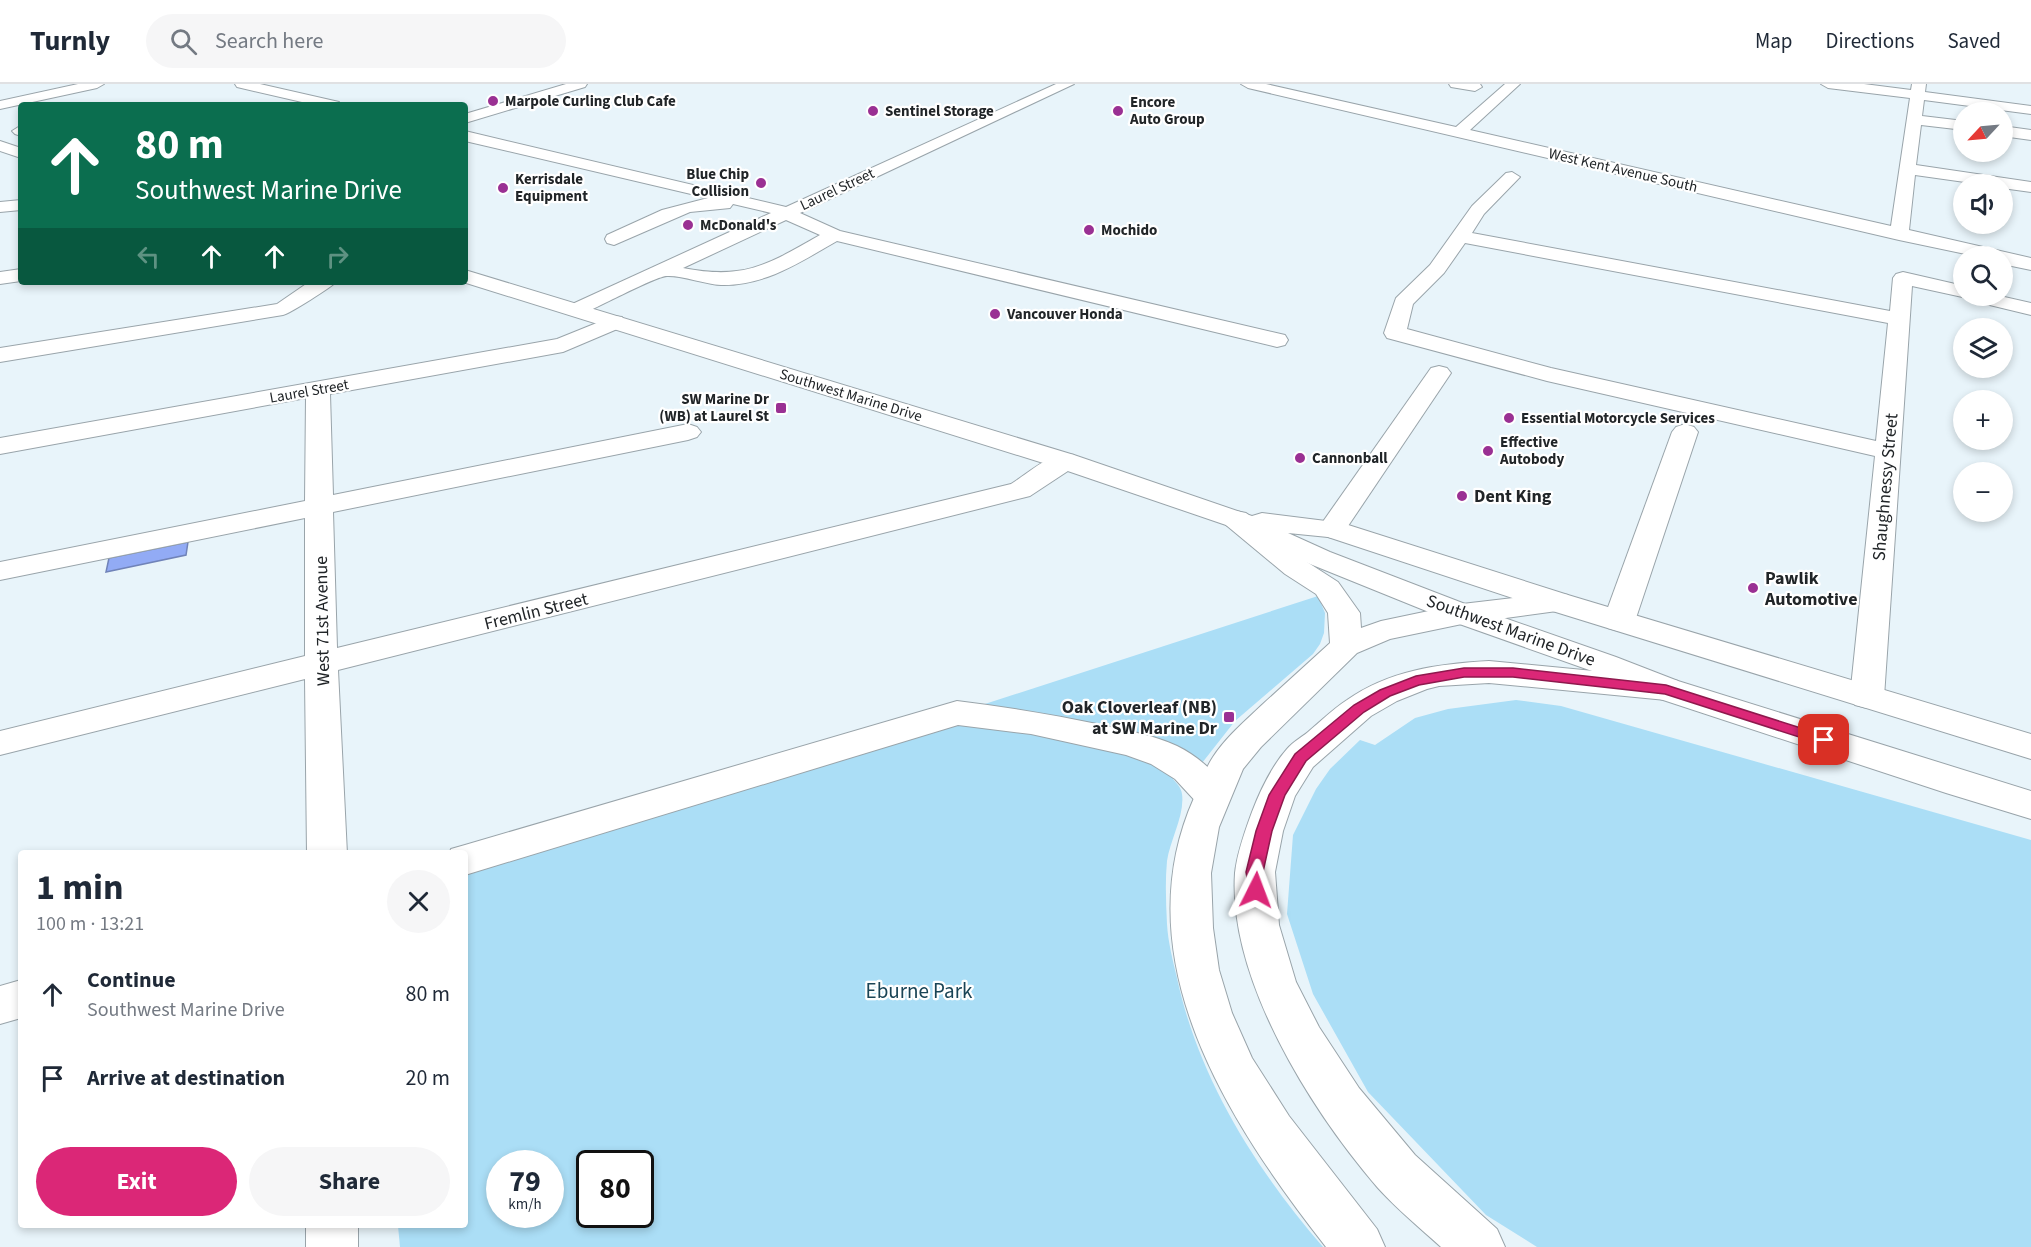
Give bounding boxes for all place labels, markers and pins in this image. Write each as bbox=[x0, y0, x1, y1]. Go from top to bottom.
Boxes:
place label: Marpole Curling Club Cafe bbox=[505, 91, 676, 112]
place label: Encore Auto Group bbox=[1129, 92, 1205, 130]
marker: Marpole Curling Club Cafe bbox=[486, 94, 500, 108]
place label: Sentinel Storage bbox=[885, 101, 994, 122]
marker: Sentinel Storage bbox=[866, 104, 880, 118]
marker: Encore Auto Group bbox=[1111, 104, 1125, 118]
place label: Blue Chip Collision bbox=[686, 164, 749, 202]
place label: Kerrisdale Equipment bbox=[515, 169, 588, 207]
marker: Blue Chip Collision bbox=[754, 176, 768, 190]
marker: Kerrisdale Equipment bbox=[496, 181, 510, 195]
place label: McDonald's bbox=[700, 215, 777, 236]
marker: McDonald's bbox=[681, 218, 695, 232]
place label: Mochido bbox=[1101, 220, 1157, 241]
marker: Mochido bbox=[1082, 223, 1096, 237]
place label: Vancouver Honda bbox=[1006, 304, 1123, 325]
marker: Vancouver Honda bbox=[988, 307, 1002, 321]
place label: SW Marine Dr (WB) at Laurel St bbox=[659, 389, 769, 427]
marker: SW Marine Dr (WB) at Laurel St bbox=[774, 401, 788, 415]
place label: Essential Motorcycle Services bbox=[1521, 408, 1715, 429]
marker: Essential Motorcycle Services bbox=[1502, 411, 1516, 425]
place label: Effective Autobody bbox=[1499, 432, 1564, 470]
marker: Effective Autobody bbox=[1481, 444, 1495, 458]
place label: Cannonball bbox=[1312, 448, 1388, 469]
marker: Cannonball bbox=[1293, 451, 1307, 465]
place label: Dent King bbox=[1474, 484, 1552, 509]
marker: Dent King bbox=[1455, 489, 1469, 503]
place label: Pawlik Automotive bbox=[1764, 566, 1857, 612]
marker: Pawlik Automotive bbox=[1746, 581, 1760, 595]
place label: Oak Cloverleaf (NB) at SW Marine Dr bbox=[1062, 695, 1218, 741]
marker: Oak Cloverleaf (NB) at SW Marine Dr bbox=[1222, 710, 1236, 724]
pin bbox=[1798, 714, 1849, 765]

